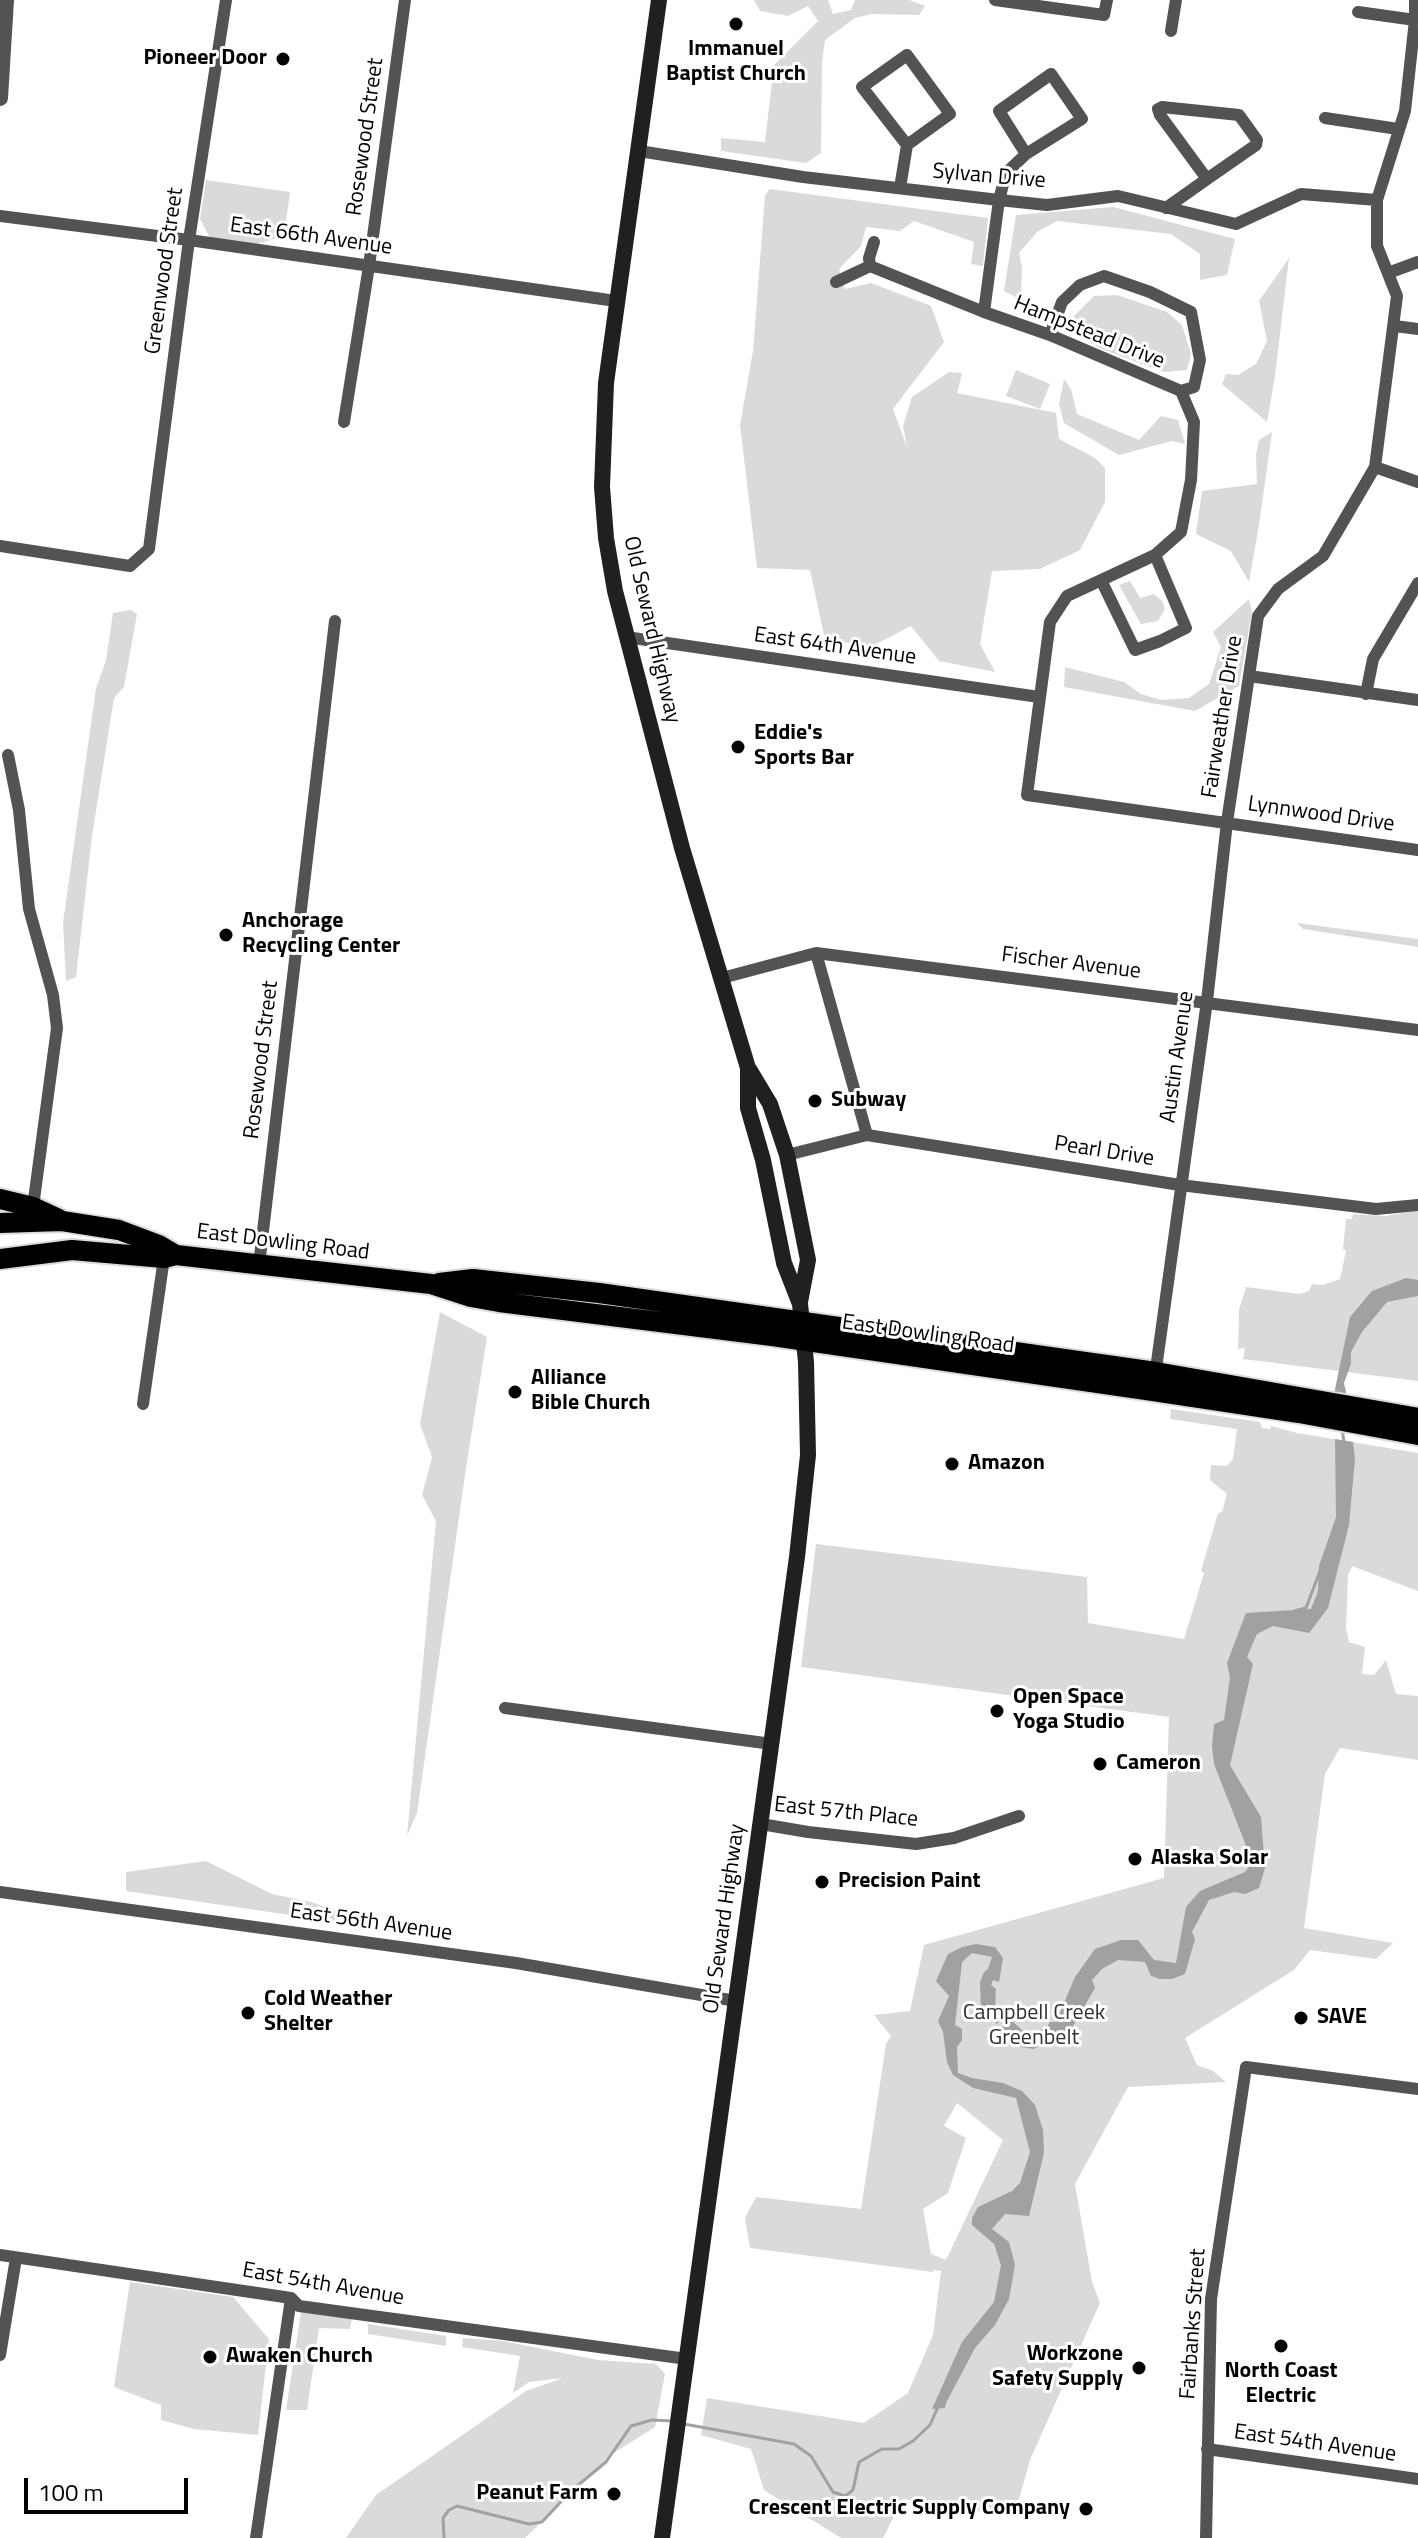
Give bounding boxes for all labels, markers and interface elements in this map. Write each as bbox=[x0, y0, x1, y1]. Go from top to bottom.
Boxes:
marker: Immanuel Baptist Church bbox=[727, 15, 745, 33]
place label: Immanuel Baptist Church bbox=[666, 37, 806, 88]
place label: Pioneer Door bbox=[143, 46, 267, 72]
marker: Pioneer Door bbox=[274, 50, 292, 68]
street label: Rosewood Street bbox=[342, 56, 390, 218]
street label: Sylvan Drive bbox=[931, 159, 1047, 195]
street label: Greenwood Street bbox=[140, 186, 190, 356]
street label: East 66th Avenue bbox=[228, 213, 394, 261]
street label: Hampstead Drive bbox=[1010, 291, 1168, 375]
street label: Old Seward Highway bbox=[617, 534, 685, 726]
street label: East 64th Avenue bbox=[752, 623, 918, 671]
street label: Fairweather Drive bbox=[1197, 634, 1249, 800]
place label: Eddie's Sports Bar bbox=[754, 721, 854, 772]
marker: Eddie's Sports Bar bbox=[729, 738, 747, 756]
street label: Lynnwood Drive bbox=[1246, 792, 1396, 838]
place label: Anchorage Recycling Center bbox=[242, 909, 400, 960]
marker: Anchorage Recycling Center bbox=[217, 926, 235, 944]
street label: Fischer Avenue bbox=[1000, 942, 1142, 986]
street label: Rosewood Street bbox=[239, 979, 285, 1141]
street label: Austin Avenue bbox=[1156, 989, 1200, 1125]
place label: Subway bbox=[831, 1088, 906, 1114]
marker: Subway bbox=[806, 1092, 824, 1110]
street label: Pearl Drive bbox=[1052, 1131, 1156, 1173]
street label: East Dowling Road bbox=[195, 1219, 371, 1267]
street label: East Dowling Road bbox=[840, 1310, 1016, 1360]
place label: Alliance Bible Church bbox=[531, 1366, 650, 1418]
marker: Alliance Bible Church bbox=[506, 1383, 524, 1401]
place label: Amazon bbox=[968, 1451, 1045, 1477]
marker: Amazon bbox=[943, 1455, 961, 1473]
place label: Open Space Yoga Studio bbox=[1013, 1685, 1125, 1736]
marker: Open Space Yoga Studio bbox=[988, 1702, 1006, 1720]
place label: Cameron bbox=[1116, 1751, 1201, 1777]
marker: Cameron bbox=[1091, 1755, 1109, 1773]
street label: East 57th Place bbox=[773, 1792, 919, 1834]
street label: Old Seward Highway bbox=[699, 1822, 751, 2016]
place label: Alaska Solar bbox=[1151, 1846, 1268, 1872]
marker: Alaska Solar bbox=[1126, 1850, 1144, 1868]
place label: Precision Paint bbox=[838, 1869, 981, 1895]
marker: Precision Paint bbox=[813, 1873, 831, 1891]
street label: East 56th Avenue bbox=[288, 1899, 454, 1947]
place label: Cold Weather Shelter bbox=[264, 1987, 392, 2038]
park label: Campbell Creek Greenbelt bbox=[963, 2001, 1105, 2052]
marker: Cold Weather Shelter bbox=[239, 2004, 257, 2022]
place label: SAVE bbox=[1317, 2005, 1367, 2031]
marker: SAVE bbox=[1292, 2009, 1310, 2027]
street label: Fairbanks Street bbox=[1176, 2248, 1212, 2400]
street label: East 54th Avenue bbox=[240, 2258, 406, 2312]
marker: North Coast Electric bbox=[1272, 2337, 1290, 2355]
place label: Workzone Safety Supply bbox=[992, 2342, 1123, 2394]
place label: Awaken Church bbox=[226, 2344, 373, 2370]
marker: Awaken Church bbox=[201, 2348, 219, 2366]
marker: Workzone Safety Supply bbox=[1130, 2359, 1148, 2377]
place label: North Coast Electric bbox=[1224, 2359, 1338, 2410]
street label: East 54th Avenue bbox=[1232, 2420, 1398, 2468]
scale bar bbox=[28, 2462, 192, 2512]
text: 100 m bbox=[38, 2474, 104, 2510]
place label: Peanut Farm bbox=[476, 2481, 598, 2507]
marker: Peanut Farm bbox=[605, 2485, 623, 2503]
place label: Crescent Electric Supply Company bbox=[749, 2496, 1070, 2522]
marker: Crescent Electric Supply Company bbox=[1077, 2500, 1095, 2518]

